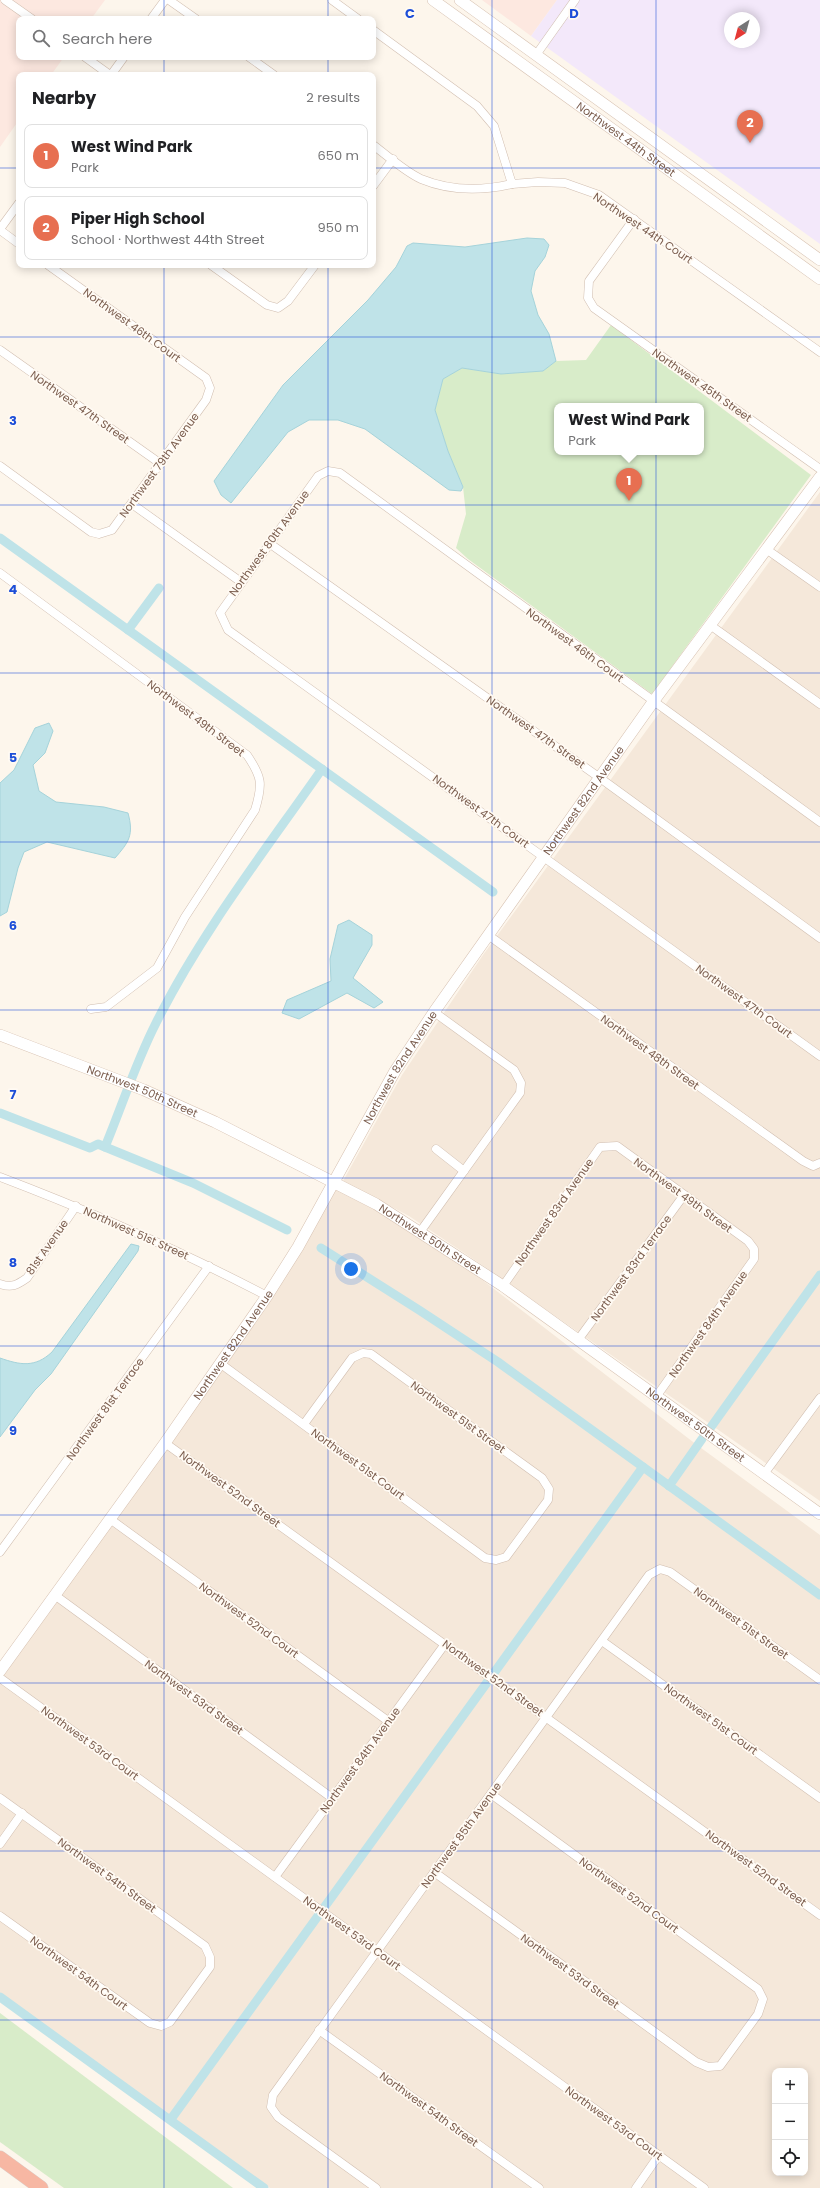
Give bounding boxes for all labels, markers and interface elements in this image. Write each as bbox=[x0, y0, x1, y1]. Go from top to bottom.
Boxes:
text: C bbox=[405, 4, 415, 23]
text: D bbox=[569, 4, 579, 23]
north arrow bbox=[724, 12, 760, 48]
search box bbox=[16, 16, 376, 60]
icon: search bbox=[30, 27, 52, 49]
text: Search here bbox=[62, 28, 152, 49]
text: Nearby bbox=[32, 86, 96, 110]
text: 2 results bbox=[306, 88, 360, 107]
street label: Northwest 44th Street bbox=[573, 98, 679, 180]
pin: 2 bbox=[737, 110, 763, 143]
text: West Wind Park bbox=[71, 136, 193, 157]
text: 1 bbox=[44, 146, 48, 165]
text: 650 m bbox=[318, 146, 359, 165]
text: Park bbox=[71, 158, 99, 177]
street label: Northwest 44th Court bbox=[590, 189, 696, 267]
text: Piper High School bbox=[71, 208, 205, 229]
text: 2 bbox=[42, 218, 50, 237]
text: 950 m bbox=[318, 218, 359, 237]
text: School · Northwest 44th Street bbox=[71, 230, 264, 249]
street label: Northwest 46th Court bbox=[80, 284, 184, 366]
street label: Northwest 45th Street bbox=[649, 344, 755, 426]
street label: Northwest 47th Street bbox=[27, 367, 133, 447]
popup bbox=[554, 403, 704, 455]
street label: Northwest 79th Avenue bbox=[115, 409, 203, 521]
text: West Wind Park bbox=[568, 409, 690, 430]
text: 3 bbox=[9, 411, 17, 430]
text: Park bbox=[568, 431, 596, 450]
pin: 1 bbox=[616, 468, 642, 501]
street label: Northwest 80th Avenue bbox=[225, 487, 313, 599]
text: 4 bbox=[9, 580, 18, 599]
street label: Northwest 46th Court bbox=[523, 604, 627, 686]
street label: Northwest 49th Street bbox=[144, 676, 248, 760]
street label: Northwest 47th Street bbox=[483, 692, 589, 772]
street label: Northwest 82nd Avenue bbox=[539, 742, 628, 858]
text: 5 bbox=[9, 748, 17, 767]
street label: Northwest 47th Court bbox=[429, 770, 533, 852]
text: 6 bbox=[9, 916, 17, 935]
street label: Northwest 47th Court bbox=[692, 960, 796, 1042]
street label: Northwest 82nd Avenue bbox=[359, 1007, 441, 1127]
street label: Northwest 48th Street bbox=[597, 1011, 703, 1093]
street label: Northwest 50th Street bbox=[85, 1061, 200, 1121]
text: 7 bbox=[10, 1085, 17, 1104]
street label: Northwest 49th Street bbox=[630, 1154, 736, 1236]
street label: Northwest 83rd Avenue bbox=[511, 1155, 597, 1269]
street label: Northwest 50th Street bbox=[376, 1200, 484, 1278]
street label: Northwest 51st Street bbox=[81, 1203, 191, 1263]
street label: Northwest 83rd Terrace bbox=[587, 1211, 675, 1325]
street label: 81st Avenue bbox=[22, 1216, 72, 1278]
text: 8 bbox=[9, 1253, 17, 1272]
your location bbox=[341, 1259, 361, 1279]
street label: Northwest 84th Avenue bbox=[665, 1267, 751, 1381]
street label: Northwest 82nd Avenue bbox=[189, 1287, 277, 1403]
street label: Northwest 81st Terrace bbox=[62, 1354, 148, 1464]
street label: Northwest 51st Street bbox=[407, 1377, 509, 1457]
street label: Northwest 50th Street bbox=[643, 1383, 748, 1466]
text: 9 bbox=[9, 1421, 17, 1440]
street label: Northwest 51st Court bbox=[308, 1425, 408, 1503]
street label: Northwest 52nd Street bbox=[176, 1447, 284, 1531]
street label: Northwest 52nd Court bbox=[196, 1578, 302, 1662]
street label: Northwest 51st Street bbox=[690, 1583, 792, 1663]
street label: Northwest 52nd Street bbox=[439, 1636, 547, 1720]
street label: Northwest 53rd Street bbox=[141, 1656, 247, 1738]
street label: Northwest 51st Court bbox=[661, 1680, 761, 1758]
street label: Northwest 53rd Court bbox=[38, 1702, 142, 1784]
street label: Northwest 84th Avenue bbox=[316, 1704, 404, 1816]
street label: Northwest 85th Avenue bbox=[417, 1779, 505, 1891]
street label: Northwest 52nd Street bbox=[702, 1826, 810, 1910]
street label: Northwest 54th Street bbox=[54, 1834, 160, 1916]
street label: Northwest 52nd Court bbox=[576, 1853, 682, 1937]
street label: Northwest 53rd Court bbox=[300, 1892, 404, 1974]
street label: Northwest 53rd Street bbox=[517, 1930, 623, 2012]
street label: Northwest 54th Court bbox=[27, 1932, 131, 2014]
street label: Northwest 54th Street bbox=[376, 2068, 482, 2150]
map controls bbox=[772, 2068, 808, 2176]
button: + bbox=[772, 2068, 808, 2104]
street label: Northwest 53rd Court bbox=[562, 2082, 666, 2164]
button: − bbox=[772, 2104, 808, 2140]
button: locate bbox=[772, 2140, 808, 2176]

